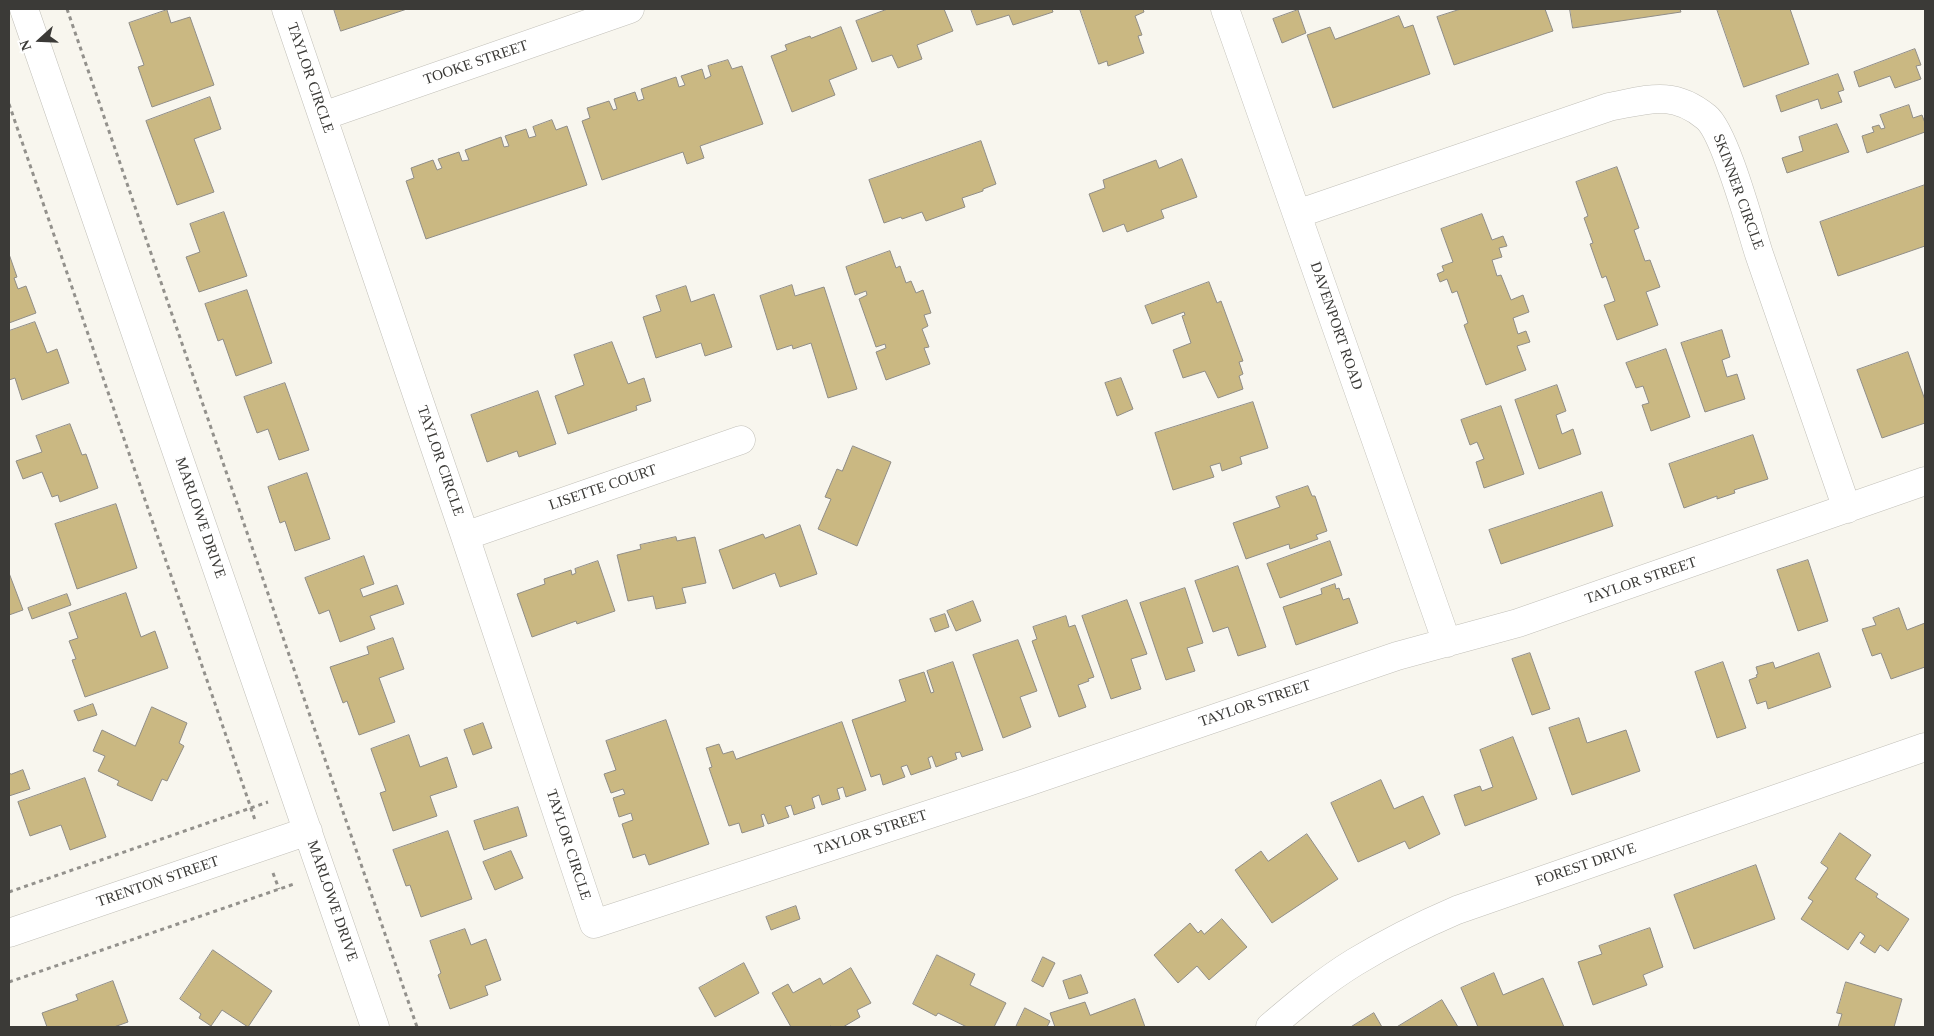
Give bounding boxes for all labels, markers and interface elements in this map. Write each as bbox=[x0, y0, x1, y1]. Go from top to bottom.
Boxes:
north arrow bbox=[15, 15, 65, 65]
street label: TAYLOR CIRCLE bbox=[283, 21, 337, 135]
street label: TOOKE STREET bbox=[421, 37, 531, 89]
text: N bbox=[17, 38, 34, 53]
street label: SKINNER CIRCLE bbox=[1709, 132, 1767, 252]
street label: DAVENPORT ROAD bbox=[1306, 260, 1366, 392]
street label: TAYLOR CIRCLE bbox=[413, 404, 467, 518]
street label: MARLOWE DRIVE bbox=[171, 455, 229, 581]
street label: LISETTE COURT bbox=[547, 461, 659, 515]
street label: TAYLOR STREET bbox=[1583, 553, 1699, 609]
street label: TAYLOR STREET bbox=[1197, 676, 1313, 732]
street label: TAYLOR CIRCLE bbox=[542, 787, 594, 903]
street label: TAYLOR STREET bbox=[813, 806, 929, 860]
street label: MARLOWE DRIVE bbox=[303, 838, 361, 964]
street label: FOREST DRIVE bbox=[1533, 839, 1639, 891]
street label: TRENTON STREET bbox=[94, 853, 222, 911]

